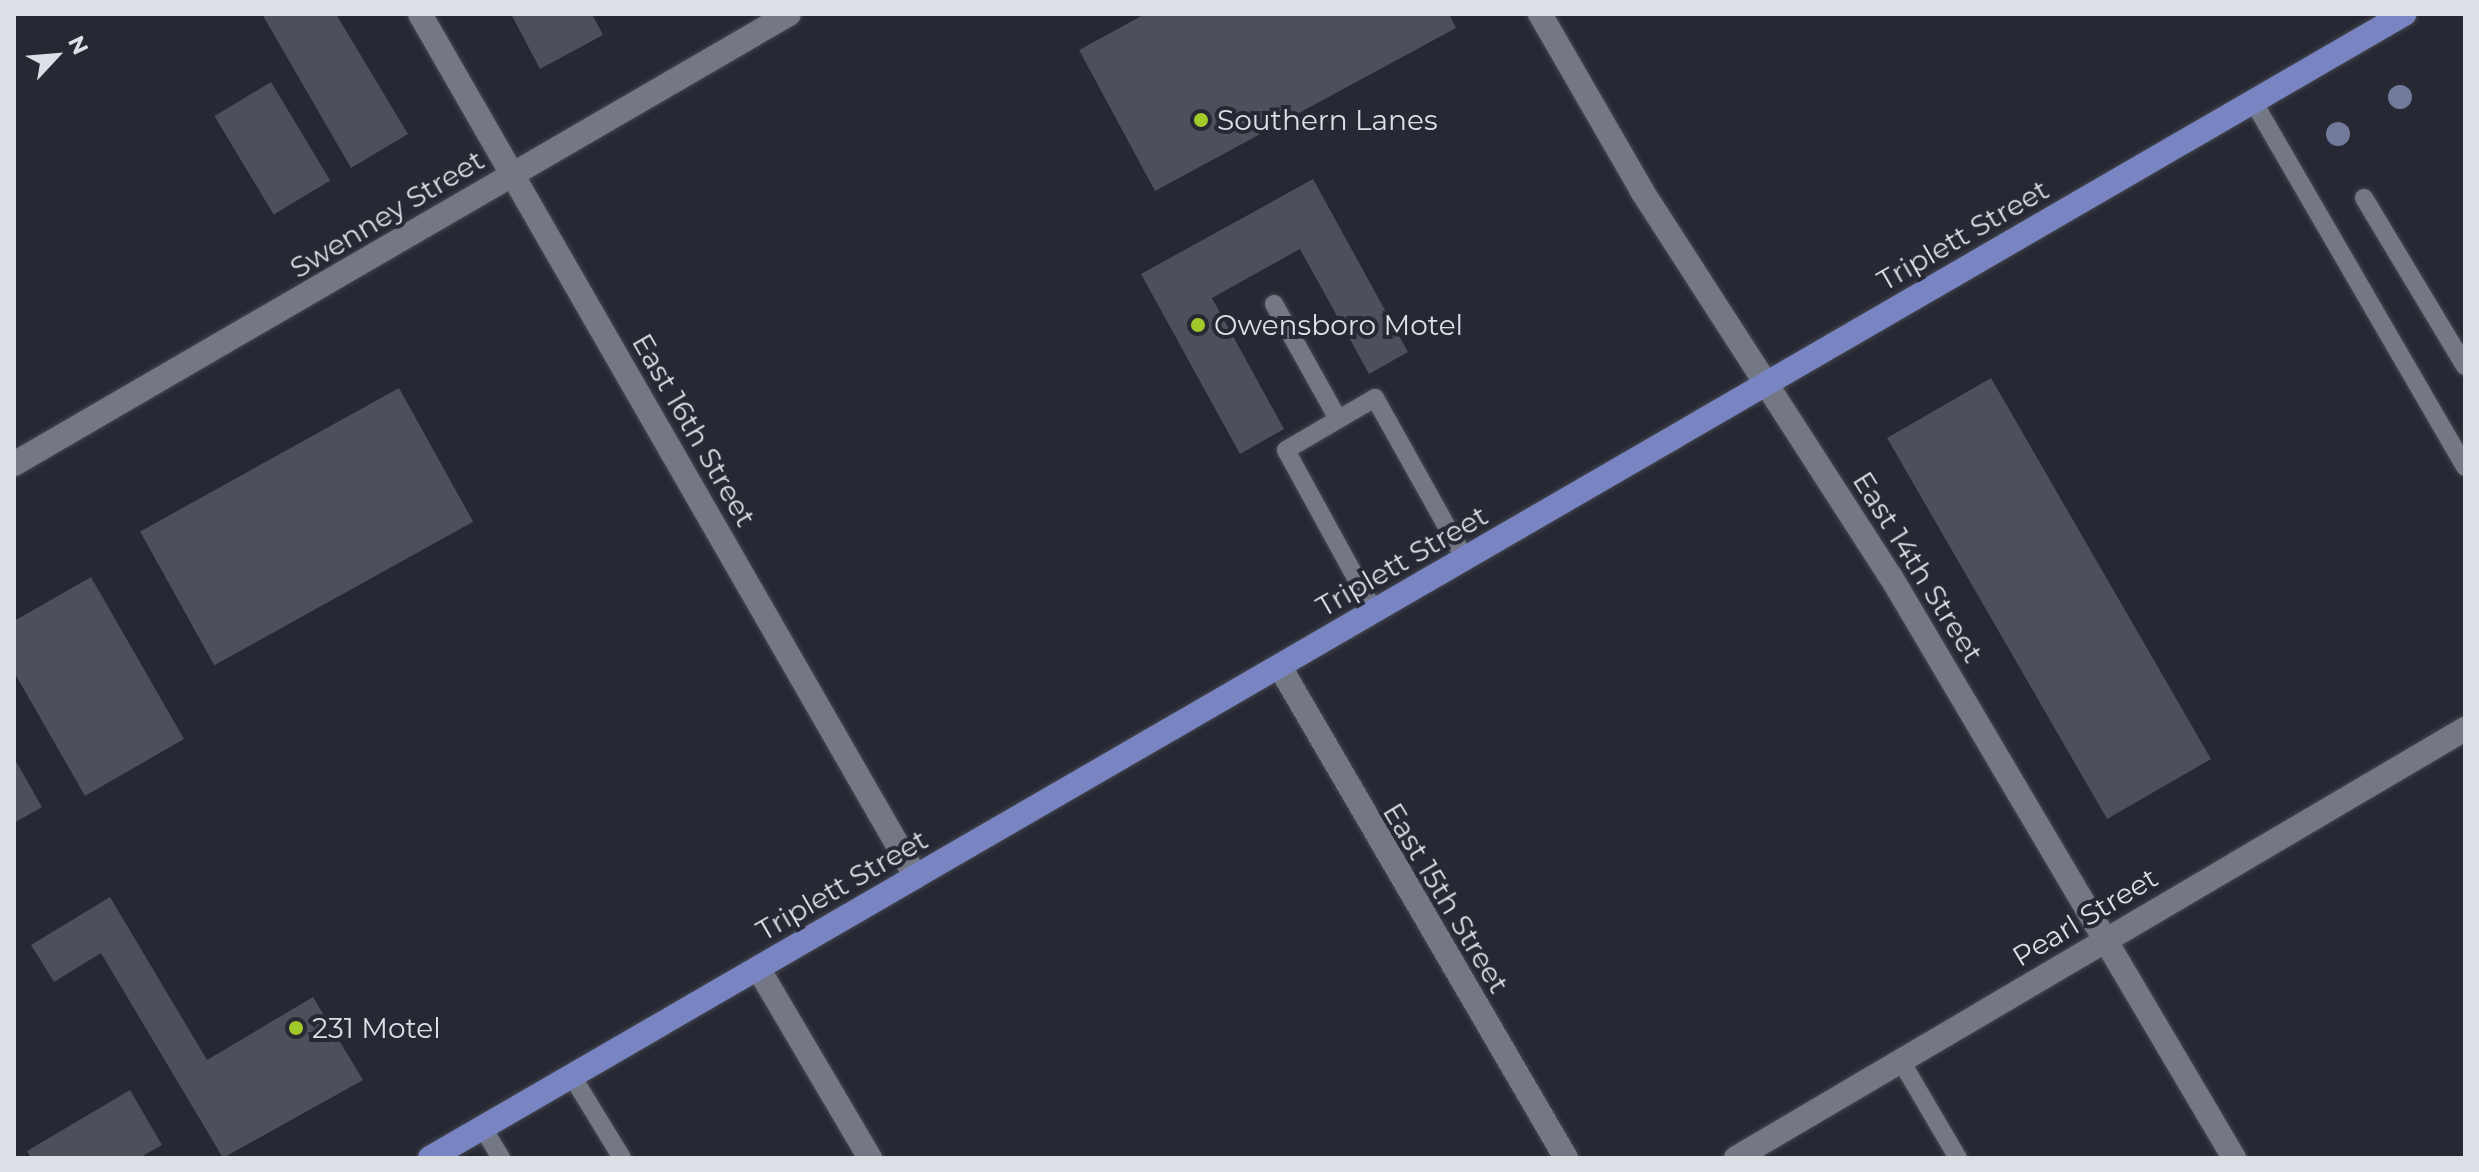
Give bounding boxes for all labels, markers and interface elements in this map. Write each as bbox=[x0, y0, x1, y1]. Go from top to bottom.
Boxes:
north arrow bbox=[16, 16, 96, 96]
text: N bbox=[62, 31, 94, 59]
place label: Southern Lanes bbox=[1217, 103, 1438, 137]
marker: Southern Lanes bbox=[1192, 111, 1210, 129]
street label: Swenney Street bbox=[284, 143, 490, 285]
street label: Triplett Street bbox=[1871, 172, 2055, 298]
place label: Owensboro Motel bbox=[1214, 308, 1463, 342]
marker: Owensboro Motel bbox=[1189, 316, 1207, 334]
street label: East 16th Street bbox=[625, 328, 763, 532]
street label: East 14th Street bbox=[1846, 466, 1990, 668]
street label: Triplett Street bbox=[1310, 498, 1494, 624]
street label: East 15th Street bbox=[1376, 797, 1516, 999]
street label: Triplett Street bbox=[750, 822, 934, 948]
street label: Pearl Street bbox=[2006, 861, 2164, 973]
place label: 231 Motel bbox=[312, 1011, 441, 1045]
marker: 231 Motel bbox=[287, 1019, 305, 1037]

